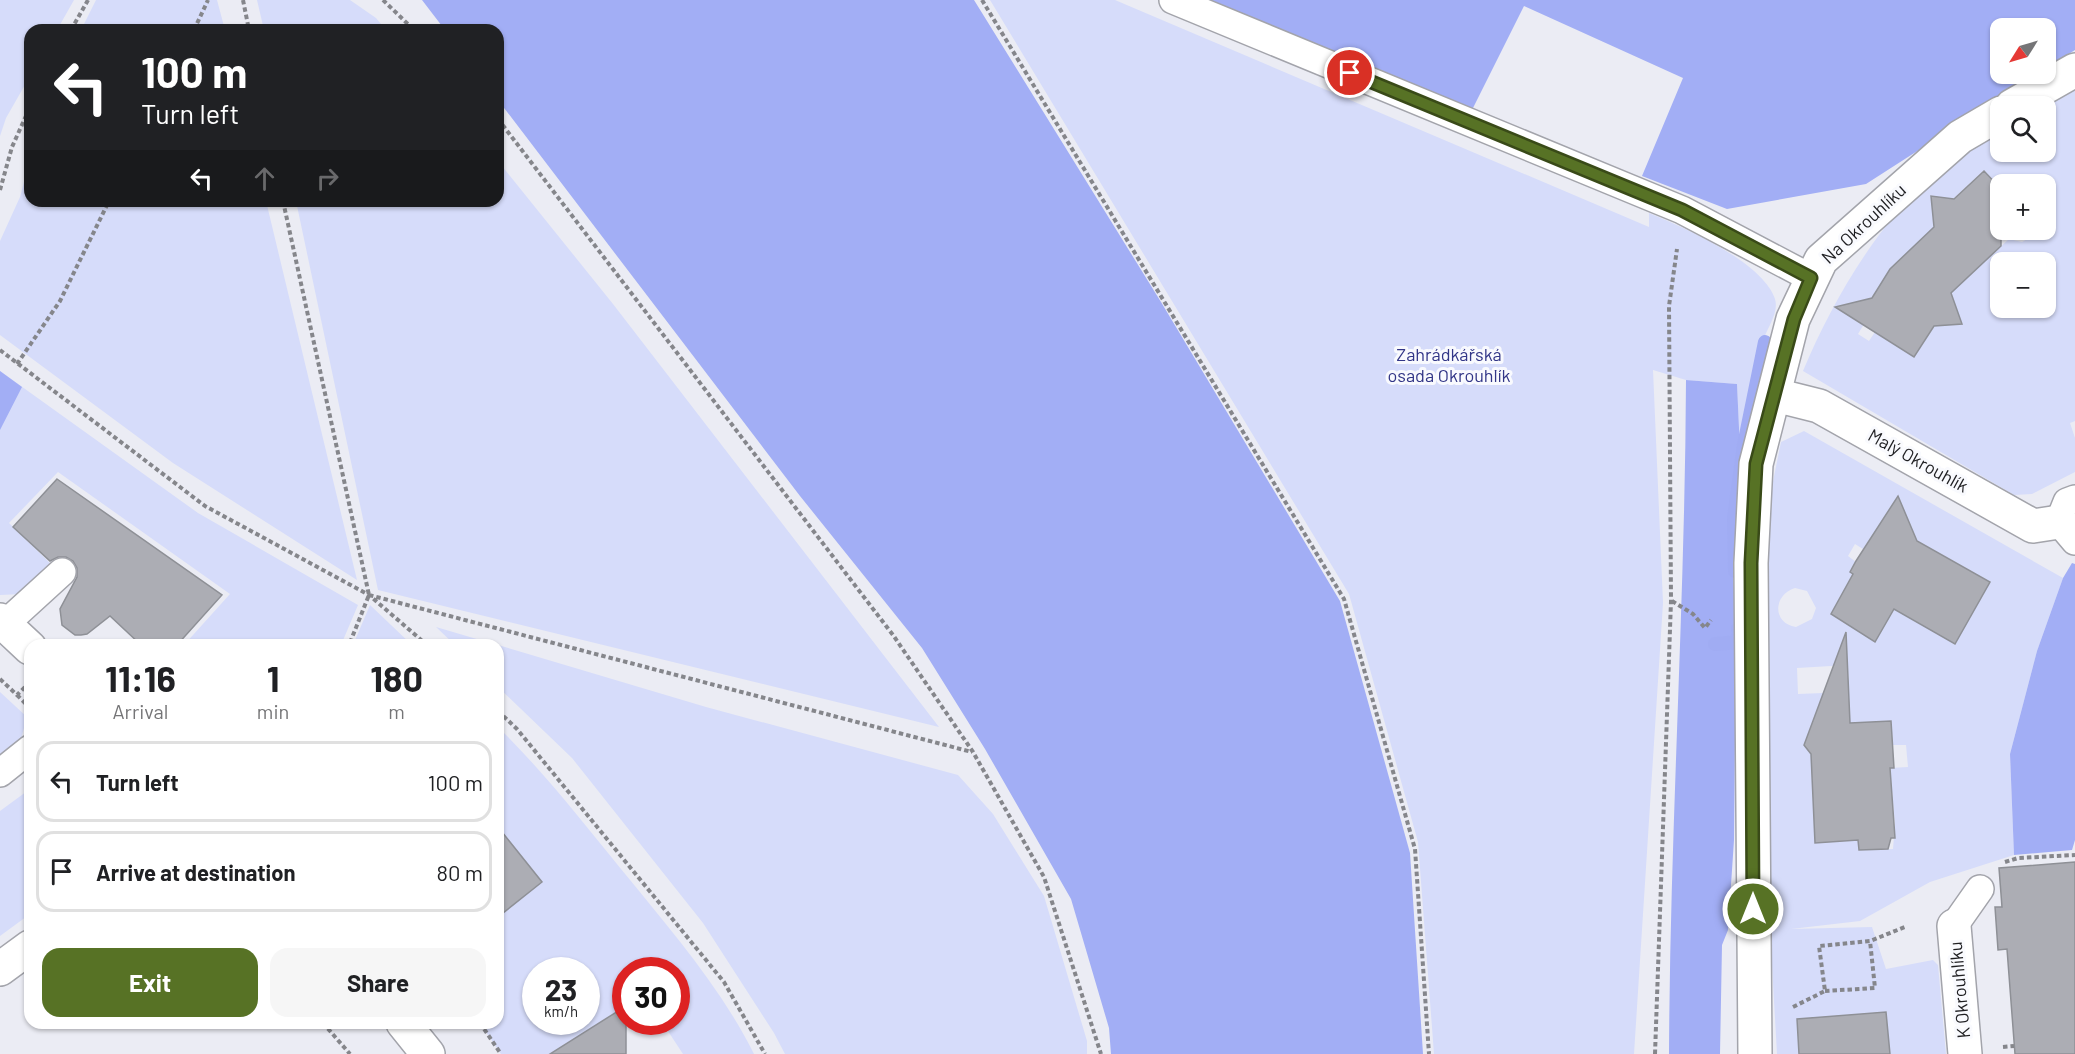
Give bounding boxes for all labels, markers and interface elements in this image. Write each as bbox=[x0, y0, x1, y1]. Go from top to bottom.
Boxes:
north arrow bbox=[1990, 18, 2056, 84]
map controls bbox=[1990, 18, 2056, 318]
text: 100 m bbox=[141, 46, 247, 96]
pin bbox=[1324, 47, 1375, 98]
icon: left bbox=[42, 48, 120, 126]
icon: arrive bbox=[1333, 56, 1366, 89]
button: search bbox=[1990, 96, 2056, 162]
text: Turn left bbox=[141, 97, 239, 129]
icon: left bbox=[185, 162, 218, 195]
icon: ahead bbox=[248, 162, 281, 195]
icon: right bbox=[311, 162, 344, 195]
button: + bbox=[1990, 174, 2056, 240]
street label: Na Okrouhlíku bbox=[1817, 179, 1910, 268]
button: − bbox=[1990, 252, 2056, 318]
park label: Zahrádkářská osada Okrouhlík bbox=[1387, 343, 1511, 386]
street label: Malý Okrouhlík bbox=[1865, 424, 1972, 497]
text: 11:16 bbox=[105, 656, 176, 699]
text: 1 bbox=[267, 656, 279, 699]
text: 180 bbox=[370, 656, 423, 699]
text: Arrival bbox=[112, 699, 168, 723]
text: min bbox=[257, 699, 289, 723]
text: m bbox=[388, 699, 405, 723]
icon: left bbox=[45, 765, 78, 798]
text: Turn left bbox=[96, 769, 179, 795]
text: 100 m bbox=[428, 769, 483, 795]
icon: arrive bbox=[45, 855, 78, 888]
text: Arrive at destination bbox=[96, 859, 295, 885]
text: 80 m bbox=[437, 859, 483, 885]
position arrow bbox=[1721, 877, 1785, 941]
street label: K Okrouhlíku bbox=[1944, 941, 1974, 1039]
button: Exit bbox=[42, 948, 258, 1017]
button: Share bbox=[270, 948, 486, 1017]
speed limit sign: 30 bbox=[612, 957, 690, 1035]
text: 23 bbox=[545, 971, 577, 1007]
text: km/h bbox=[544, 1002, 578, 1020]

